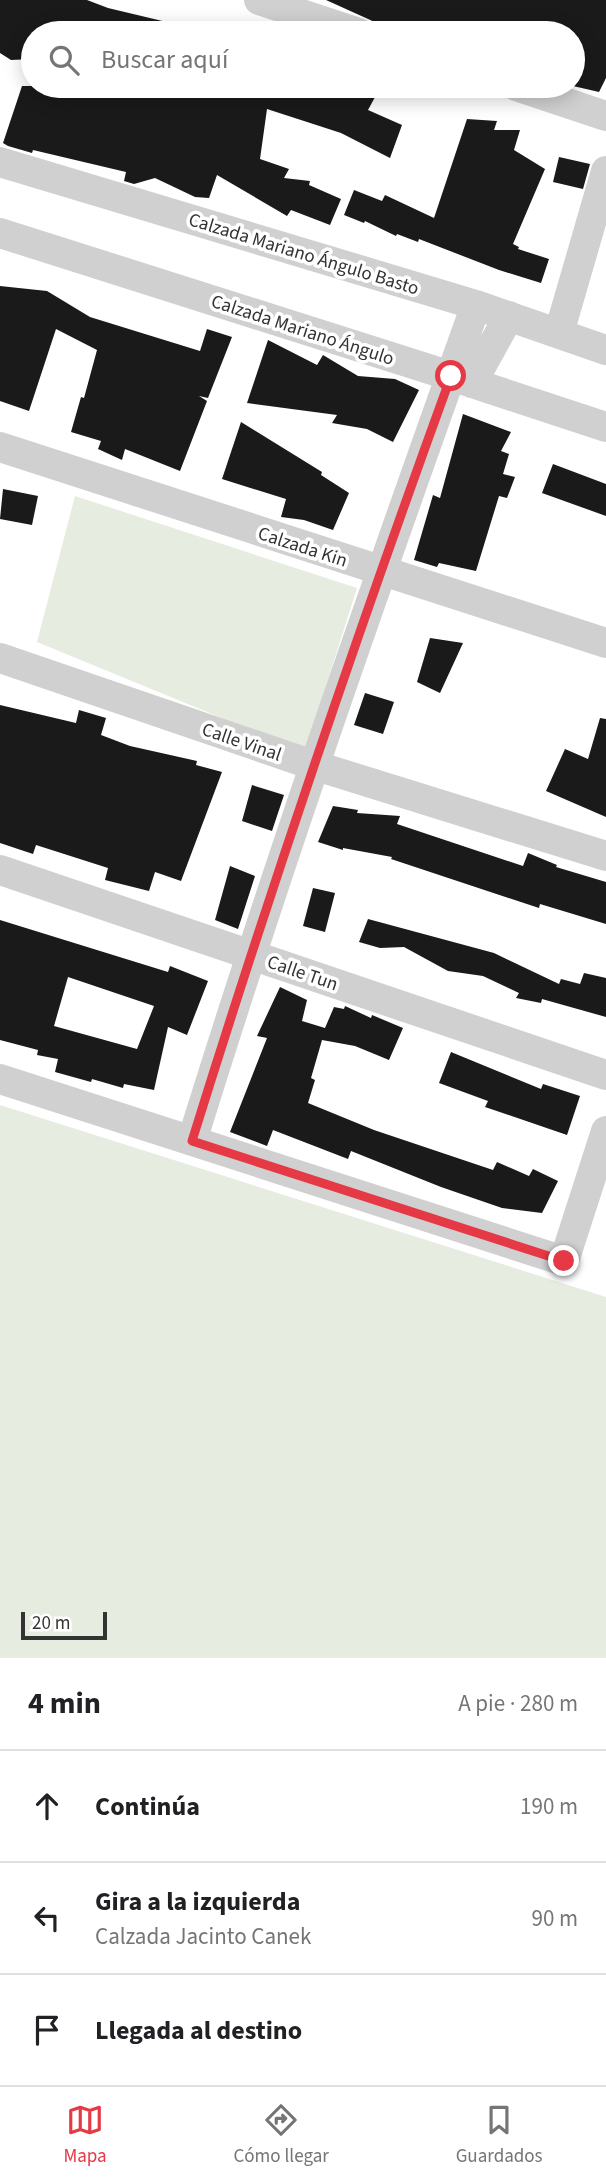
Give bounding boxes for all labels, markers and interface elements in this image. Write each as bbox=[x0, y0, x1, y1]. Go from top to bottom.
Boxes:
search box bbox=[21, 21, 585, 98]
icon: search bbox=[45, 41, 83, 79]
text: Buscar aquí bbox=[101, 41, 228, 78]
street label: Calzada Mariano Ángulo Basto bbox=[185, 207, 422, 302]
street label: Calzada Mariano Ángulo bbox=[208, 288, 397, 373]
route start bbox=[435, 360, 466, 391]
street label: Calzada Kin bbox=[254, 520, 351, 575]
street label: Calle Vinal bbox=[198, 716, 285, 769]
street label: Calle Tun bbox=[263, 949, 342, 998]
route end bbox=[548, 1245, 579, 1276]
scale bar bbox=[21, 1609, 107, 1641]
text: 20 m bbox=[32, 1610, 70, 1637]
text: 4 min bbox=[28, 1682, 101, 1725]
text: A pie · 280 m bbox=[458, 1687, 578, 1720]
icon: ahead bbox=[28, 1787, 66, 1825]
text: Continúa bbox=[95, 1788, 200, 1825]
text: 190 m bbox=[520, 1790, 578, 1823]
text: Gira a la izquierda bbox=[95, 1883, 300, 1920]
icon: left bbox=[28, 1899, 66, 1937]
text: 90 m bbox=[531, 1902, 578, 1935]
text: Calzada Jacinto Canek bbox=[95, 1920, 311, 1953]
icon: arrive bbox=[28, 2011, 66, 2049]
text: Llegada al destino bbox=[95, 2012, 302, 2049]
tab: Mapa bbox=[63, 2101, 107, 2170]
tab: Cómo llegar bbox=[233, 2101, 329, 2170]
tab: Guardados bbox=[456, 2101, 543, 2170]

